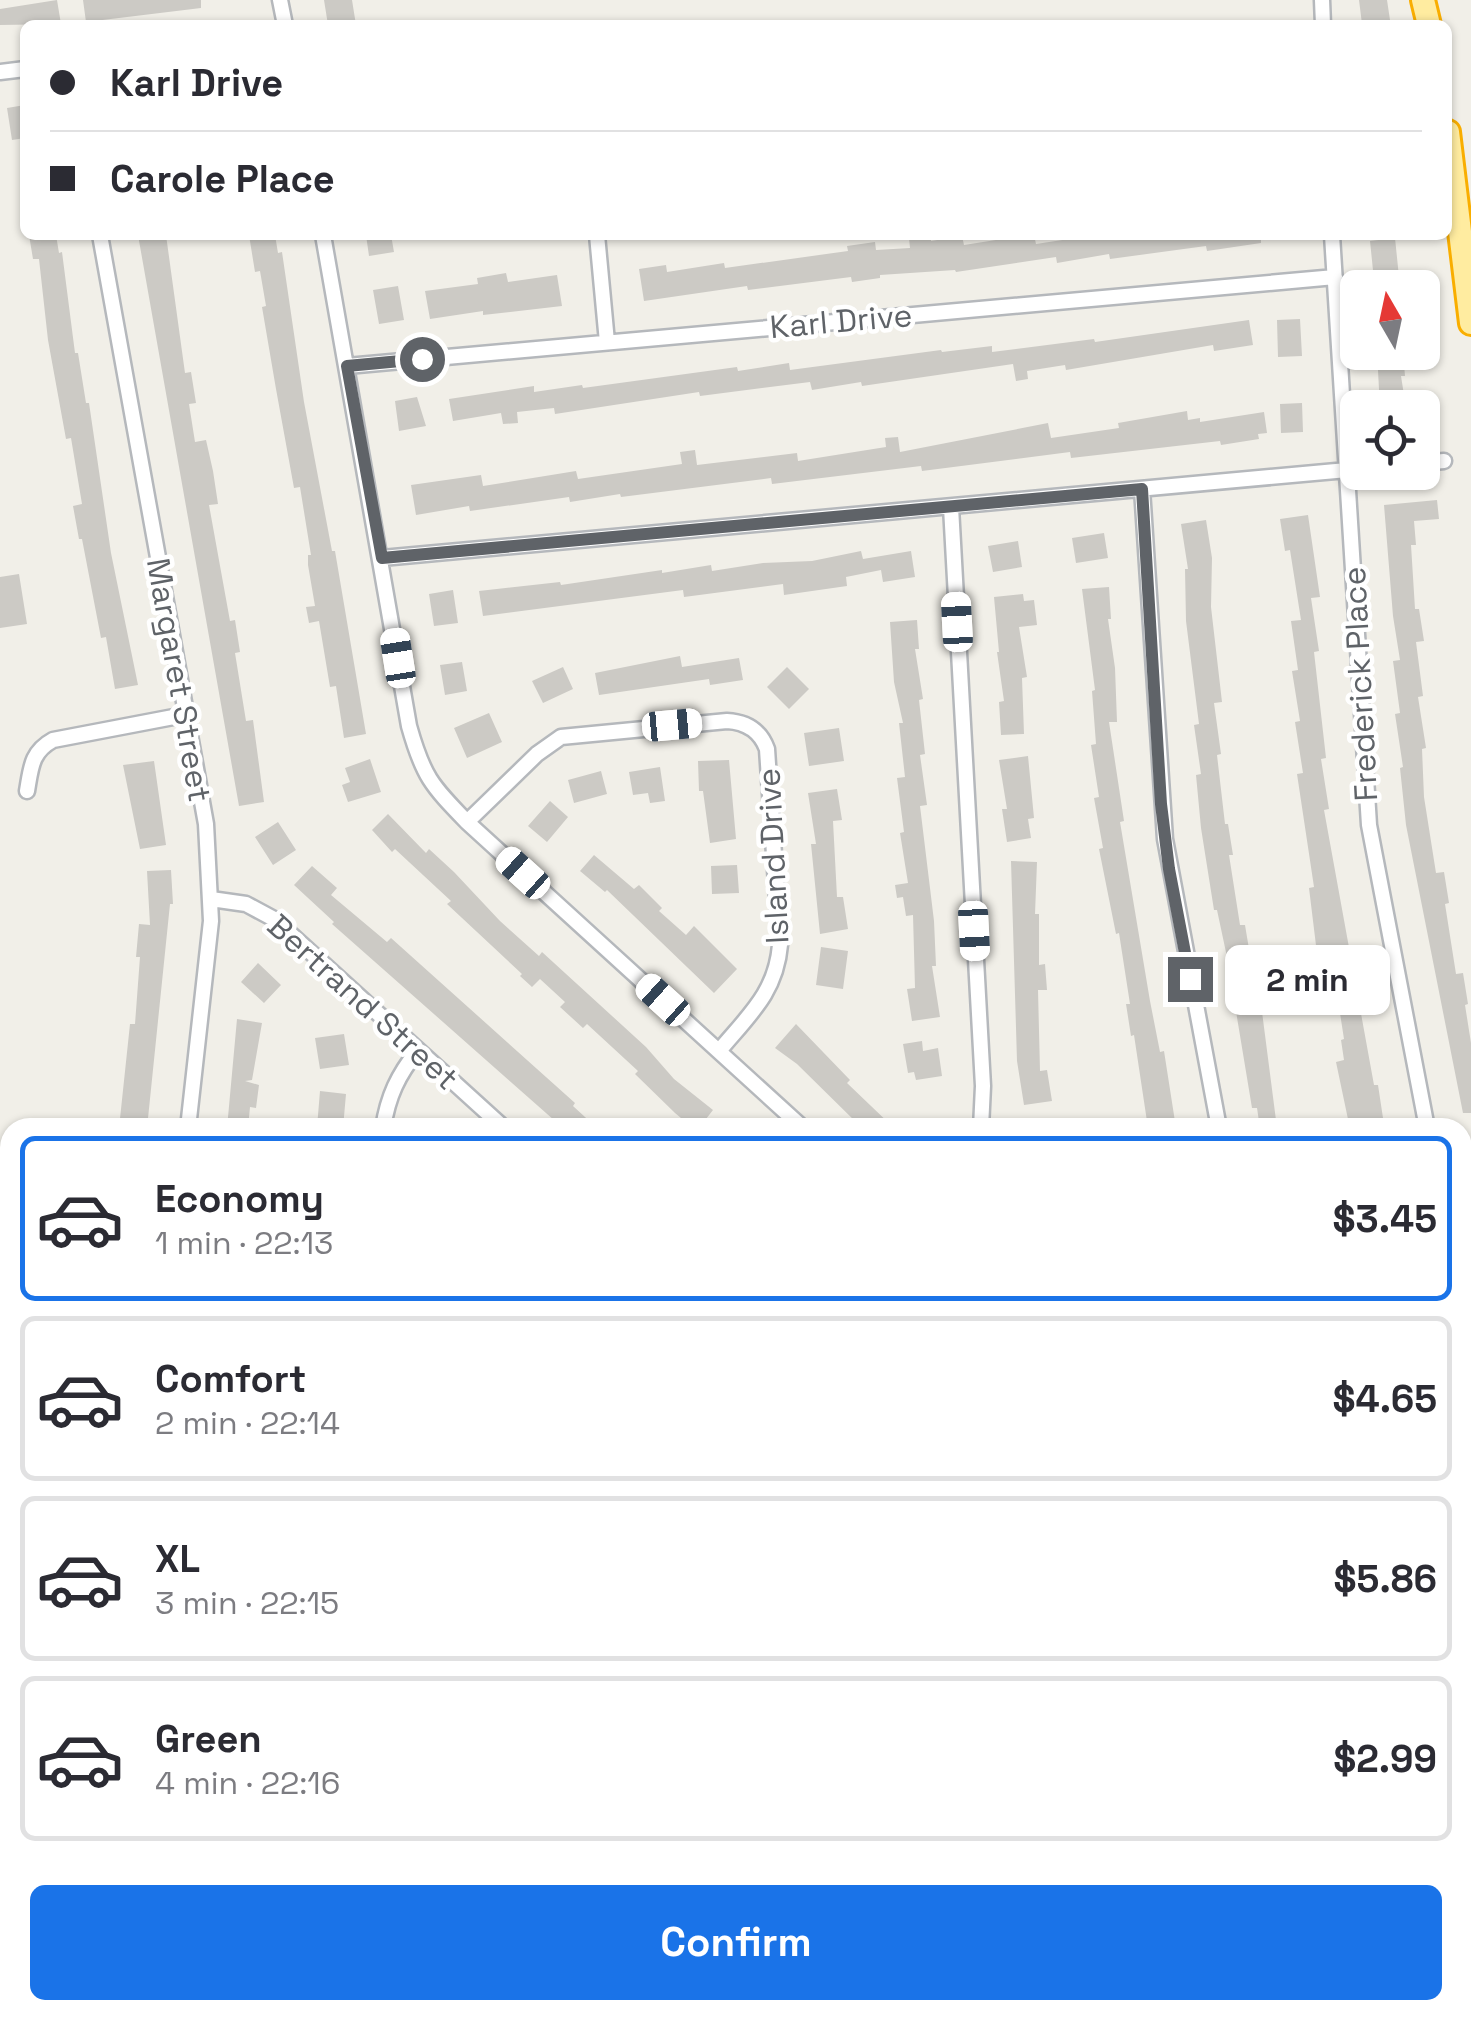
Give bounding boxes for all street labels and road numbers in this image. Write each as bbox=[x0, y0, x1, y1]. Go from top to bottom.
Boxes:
street label: Karl Drive bbox=[768, 295, 914, 347]
street label: Margaret Street bbox=[138, 555, 220, 805]
street label: Frederick Place bbox=[1334, 566, 1386, 802]
street label: Island Drive bbox=[748, 767, 798, 945]
street label: Bertrand Street bbox=[259, 906, 467, 1098]

